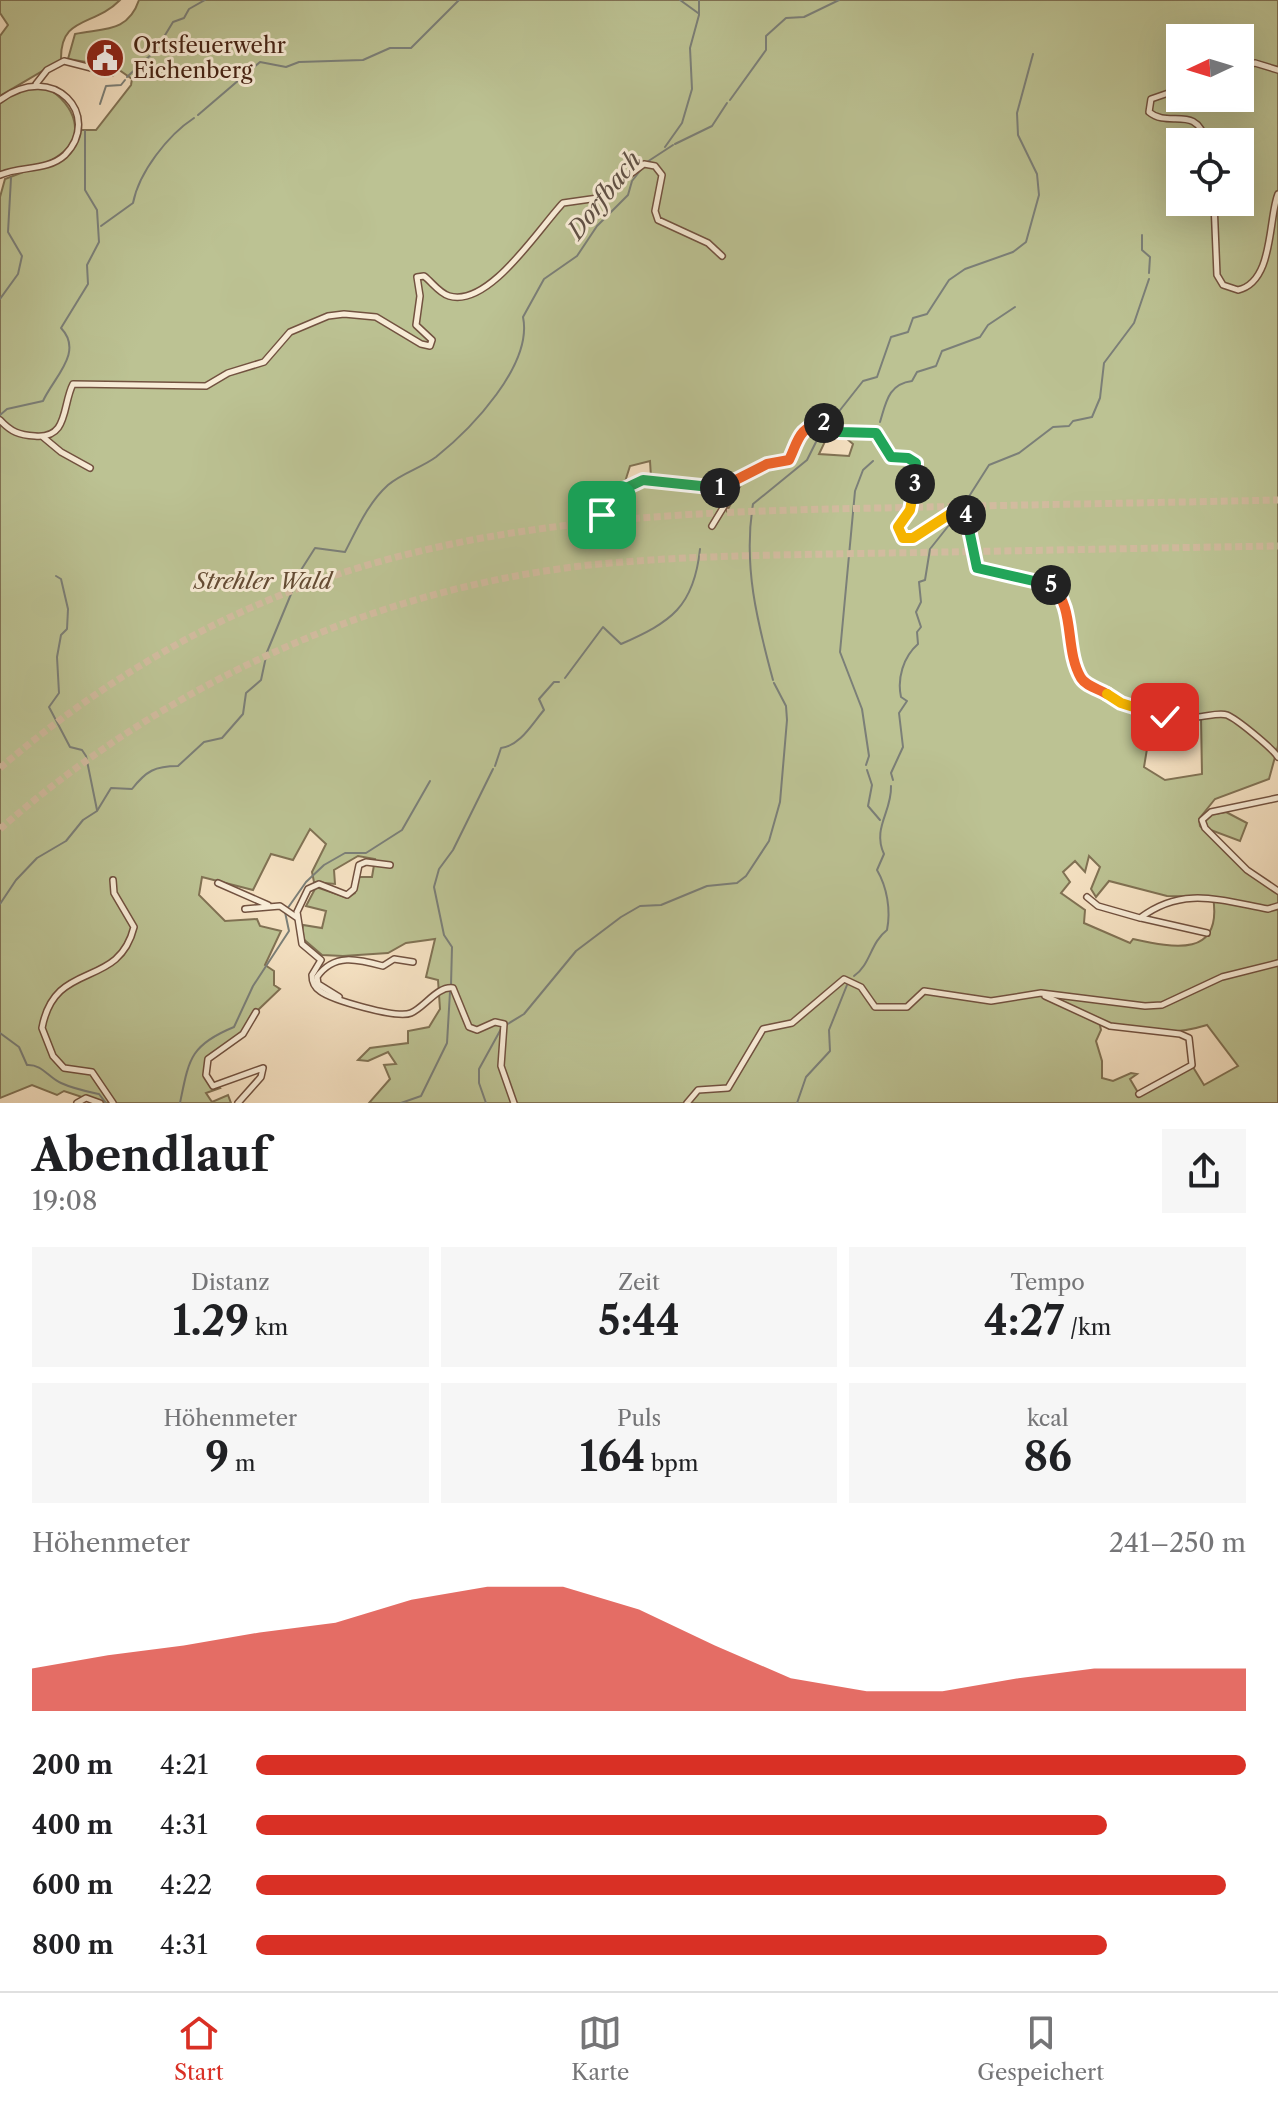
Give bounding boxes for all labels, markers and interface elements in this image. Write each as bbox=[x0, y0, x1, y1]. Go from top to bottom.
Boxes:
north arrow bbox=[1166, 24, 1254, 112]
map controls bbox=[1166, 24, 1254, 216]
place label: Ortsfeuerwehr Eichenberg bbox=[133, 32, 286, 84]
public building icon: Ortsfeuerwehr Eichenberg bbox=[84, 37, 126, 79]
button: locate bbox=[1166, 128, 1254, 216]
water label: Dorfbach bbox=[560, 146, 647, 246]
pin: 2 bbox=[804, 403, 844, 443]
text: 2 bbox=[818, 409, 831, 436]
pin: 3 bbox=[895, 464, 935, 504]
pin: 1 bbox=[700, 468, 740, 508]
text: 3 bbox=[909, 470, 921, 497]
text: 1 bbox=[715, 474, 725, 501]
pin bbox=[568, 481, 636, 549]
icon: arrive bbox=[580, 493, 624, 537]
pin: 4 bbox=[946, 495, 986, 535]
text: 4 bbox=[959, 501, 973, 528]
pin: 5 bbox=[1031, 565, 1071, 605]
park label: Strehler Wald bbox=[192, 568, 334, 595]
text: 5 bbox=[1045, 571, 1057, 598]
pin bbox=[1131, 683, 1199, 751]
icon: check bbox=[1143, 695, 1187, 739]
text: Abendlauf bbox=[32, 1128, 269, 1182]
button: share bbox=[1162, 1129, 1246, 1213]
text: 19:08 bbox=[32, 1185, 97, 1217]
text: Distanz bbox=[191, 1269, 270, 1296]
text: Zeit bbox=[618, 1269, 660, 1296]
text: Tempo bbox=[1011, 1269, 1085, 1296]
text: 1.29 bbox=[173, 1296, 249, 1345]
text: 5:44 bbox=[598, 1296, 680, 1345]
text: 4:27 bbox=[984, 1296, 1064, 1345]
text: km bbox=[249, 1314, 288, 1341]
text: /km bbox=[1064, 1314, 1111, 1341]
text: Höhenmeter bbox=[163, 1405, 297, 1432]
text: Puls bbox=[617, 1405, 661, 1432]
text: kcal bbox=[1027, 1405, 1068, 1432]
text: 9 bbox=[205, 1432, 229, 1481]
text: 164 bbox=[580, 1432, 645, 1481]
text: 86 bbox=[1023, 1432, 1072, 1481]
text: m bbox=[229, 1450, 255, 1477]
text: bpm bbox=[645, 1450, 698, 1477]
text: Höhenmeter bbox=[32, 1527, 190, 1559]
text: 241–250 m bbox=[1109, 1527, 1246, 1559]
text: 200 m bbox=[32, 1749, 113, 1781]
text: 4:21 bbox=[160, 1749, 208, 1781]
text: 400 m bbox=[32, 1809, 113, 1841]
text: 4:31 bbox=[160, 1809, 208, 1841]
text: 600 m bbox=[32, 1869, 113, 1901]
text: 4:22 bbox=[160, 1869, 212, 1901]
text: 800 m bbox=[32, 1929, 114, 1961]
text: 4:31 bbox=[160, 1929, 208, 1961]
tab: Start bbox=[174, 2011, 224, 2086]
tab: Karte bbox=[571, 2011, 629, 2086]
tab: Gespeichert bbox=[977, 2011, 1104, 2086]

